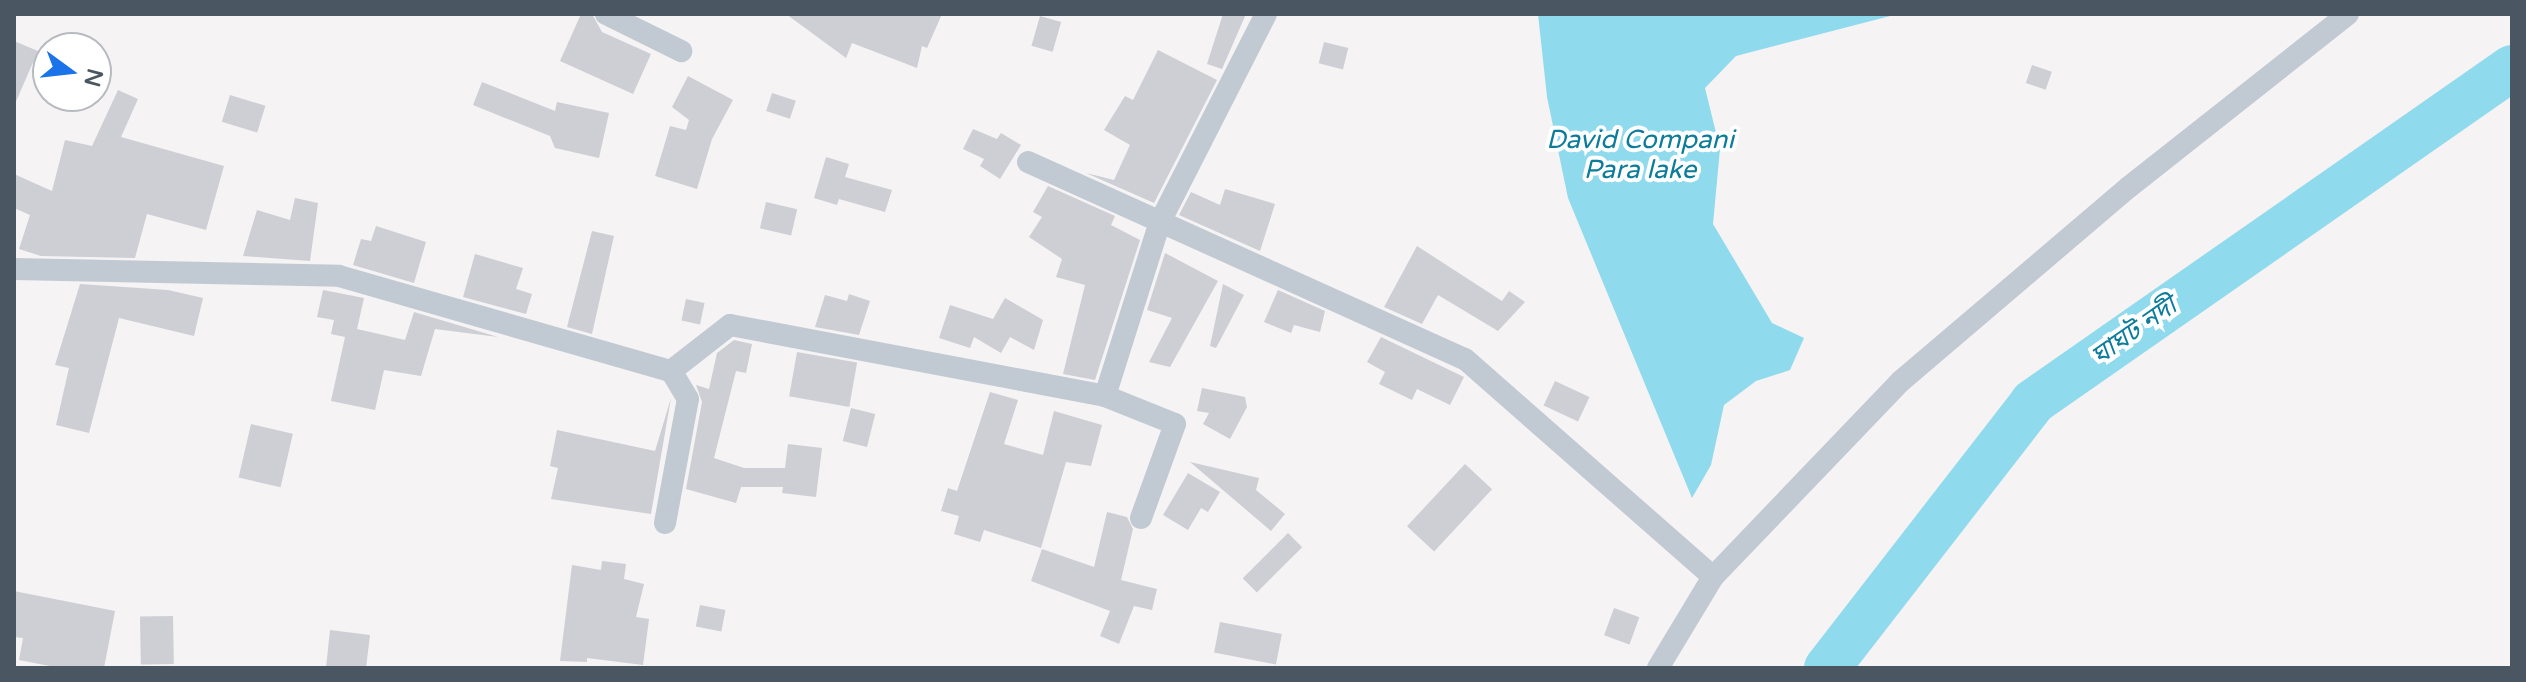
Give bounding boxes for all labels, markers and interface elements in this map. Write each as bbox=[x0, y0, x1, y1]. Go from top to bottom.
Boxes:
north arrow bbox=[32, 32, 112, 112]
text: N bbox=[78, 66, 108, 90]
water label: David Compani Para lake bbox=[1546, 124, 1734, 186]
water label: ঘাঘট নদী bbox=[2085, 290, 2183, 372]

